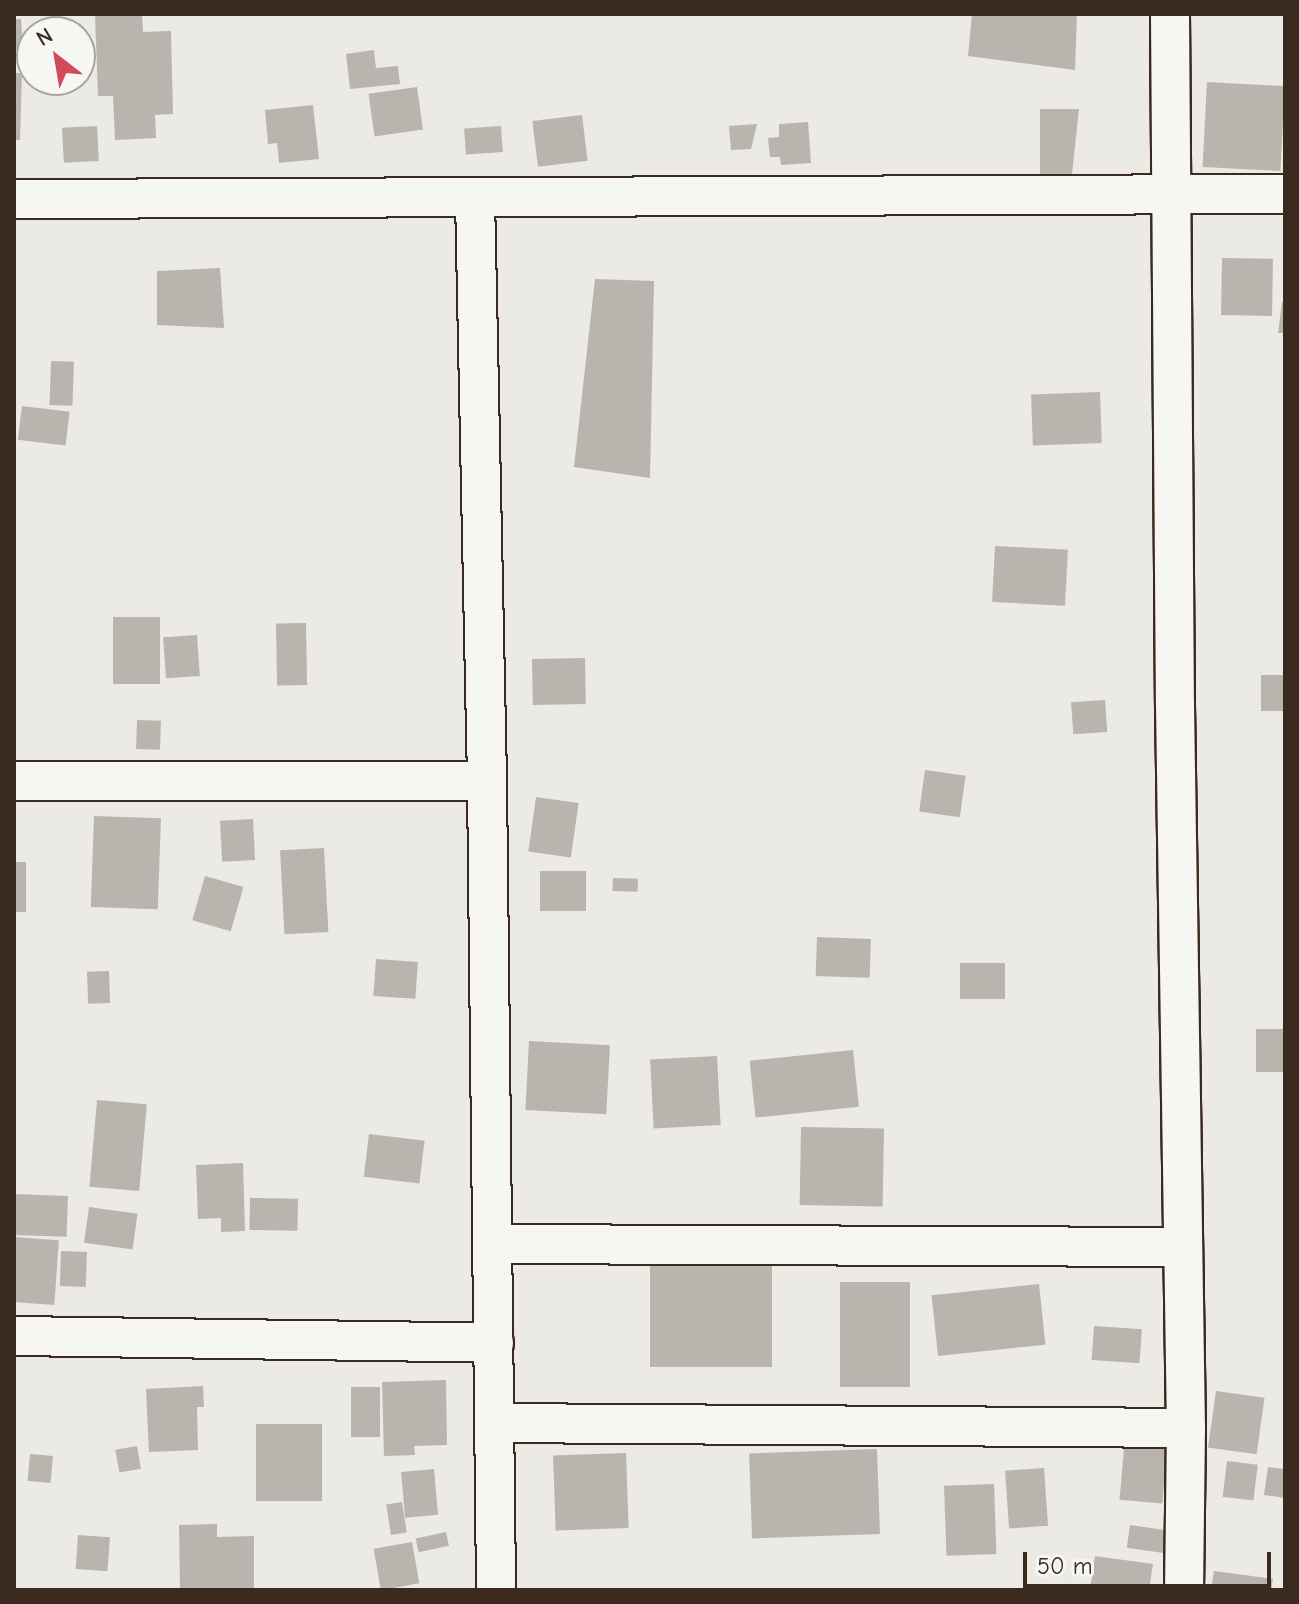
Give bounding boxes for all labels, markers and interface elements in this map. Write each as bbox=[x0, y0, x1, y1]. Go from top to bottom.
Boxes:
north arrow bbox=[16, 16, 96, 96]
text: N bbox=[32, 22, 58, 52]
scale bar bbox=[1027, 1536, 1275, 1586]
text: 50 m bbox=[1037, 1552, 1093, 1580]

